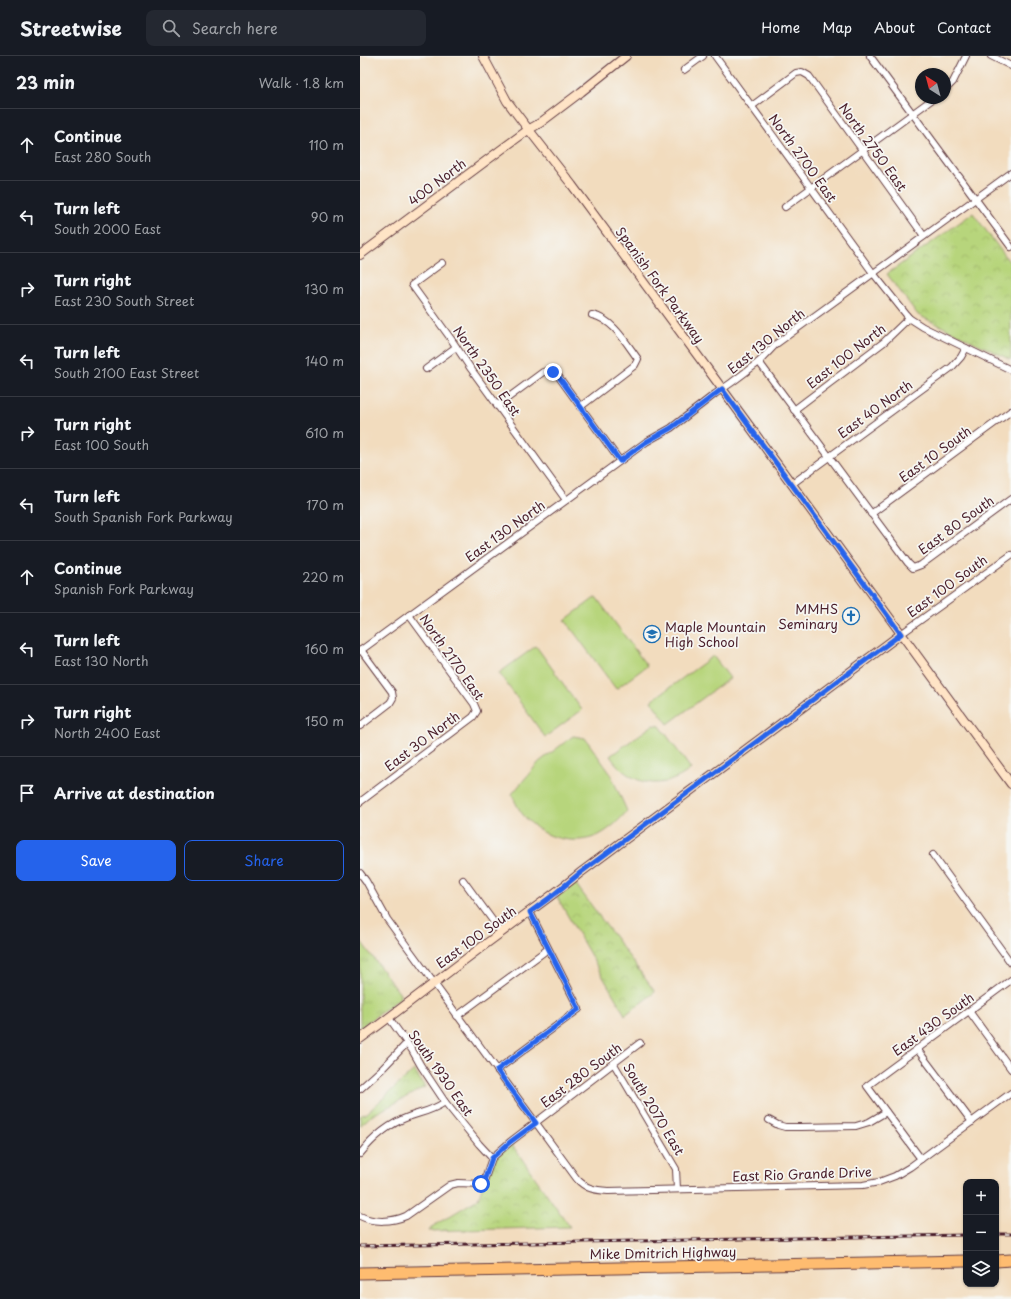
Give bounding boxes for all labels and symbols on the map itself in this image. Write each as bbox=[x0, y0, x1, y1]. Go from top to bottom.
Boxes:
north arrow bbox=[915, 68, 951, 104]
street label: North 2750 East bbox=[835, 99, 912, 195]
street label: North 2700 East bbox=[765, 110, 842, 206]
street label: 400 North bbox=[404, 154, 470, 210]
street label: Spanish Fork Parkway bbox=[612, 223, 709, 347]
street label: East 130 North bbox=[723, 303, 808, 378]
street label: East 100 North bbox=[802, 319, 889, 393]
street label: North 2350 East bbox=[449, 322, 526, 420]
route end bbox=[544, 363, 562, 381]
street label: East 40 North bbox=[833, 375, 916, 442]
street label: East 10 South bbox=[895, 421, 975, 486]
street label: East 80 South bbox=[914, 491, 997, 559]
street label: East 130 North bbox=[461, 495, 549, 566]
street label: East 100 South bbox=[903, 550, 991, 621]
place label: MMHS Seminary bbox=[778, 599, 838, 633]
church icon: MMHS Seminary bbox=[841, 606, 861, 626]
street label: North 2170 East bbox=[416, 610, 489, 704]
place label: Maple Mountain High School bbox=[665, 617, 766, 651]
school or university icon: Maple Mountain High School bbox=[642, 624, 662, 644]
street label: East 30 North bbox=[380, 706, 463, 775]
street label: East 100 South bbox=[432, 901, 520, 972]
street label: East 430 South bbox=[888, 987, 977, 1060]
street label: South 1930 East bbox=[405, 1026, 478, 1120]
street label: East 280 South bbox=[536, 1038, 625, 1111]
street label: South 2070 East bbox=[619, 1059, 689, 1158]
street label: East Rio Grande Drive bbox=[732, 1162, 872, 1185]
route start bbox=[472, 1175, 490, 1193]
street label: Mike Dmitrich Highway bbox=[590, 1242, 736, 1263]

